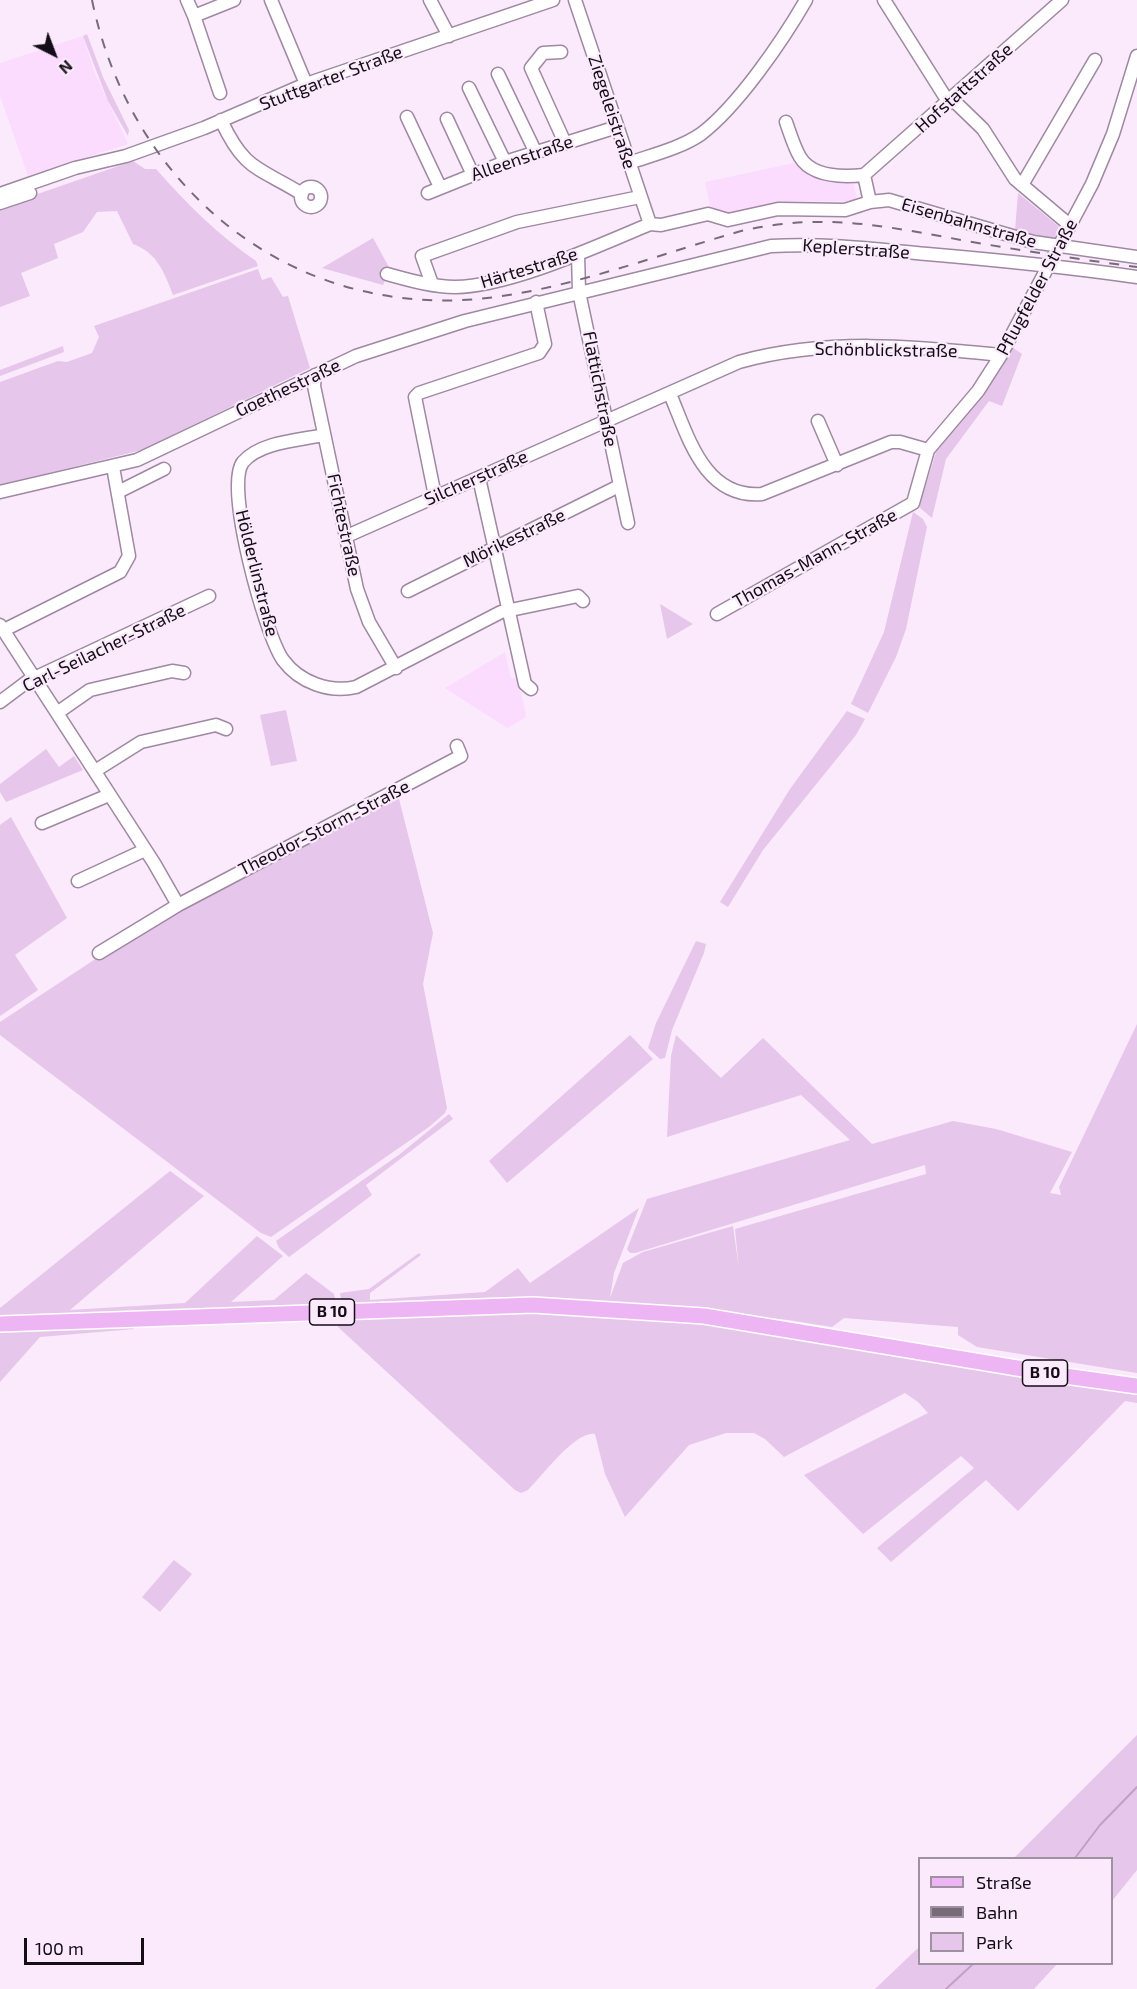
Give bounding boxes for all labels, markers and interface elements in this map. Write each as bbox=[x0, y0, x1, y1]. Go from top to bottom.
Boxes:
north arrow bbox=[24, 24, 84, 84]
street label: Hofstattstraße bbox=[911, 39, 1017, 137]
street label: Stuttgarter Straße bbox=[256, 41, 406, 115]
street label: Ziegeleistraße bbox=[583, 52, 641, 172]
text: N bbox=[56, 57, 77, 79]
street label: Alleenstraße bbox=[468, 130, 576, 186]
street label: Eisenbahnstraße bbox=[899, 193, 1039, 253]
street label: Pflugfelder Straße bbox=[992, 215, 1082, 359]
street label: Keplerstraße bbox=[802, 234, 910, 264]
street label: Härtestraße bbox=[478, 243, 580, 293]
street label: Flattichstraße bbox=[578, 329, 622, 449]
street label: Schönblickstraße bbox=[814, 338, 958, 362]
street label: Goethestraße bbox=[232, 354, 344, 422]
street label: Silcherstraße bbox=[421, 446, 531, 510]
street label: Fichtestraße bbox=[323, 471, 365, 579]
street label: Mörikestraße bbox=[459, 504, 569, 572]
street label: Thomas-Mann-Straße bbox=[729, 504, 901, 612]
street label: Hölderlinstraße bbox=[231, 507, 283, 639]
street label: Carl-Seilacher-Straße bbox=[19, 599, 189, 697]
street label: Theodor-Storm-Straße bbox=[235, 775, 413, 881]
road number: B 10 bbox=[310, 1299, 354, 1325]
road number: B 10 bbox=[1022, 1360, 1068, 1386]
legend bbox=[918, 1857, 1113, 1965]
text: Straße bbox=[976, 1871, 1032, 1893]
text: Bahn bbox=[976, 1901, 1018, 1923]
scale bar bbox=[27, 1926, 147, 1964]
text: Park bbox=[976, 1931, 1013, 1953]
text: 100 m bbox=[35, 1937, 84, 1959]

